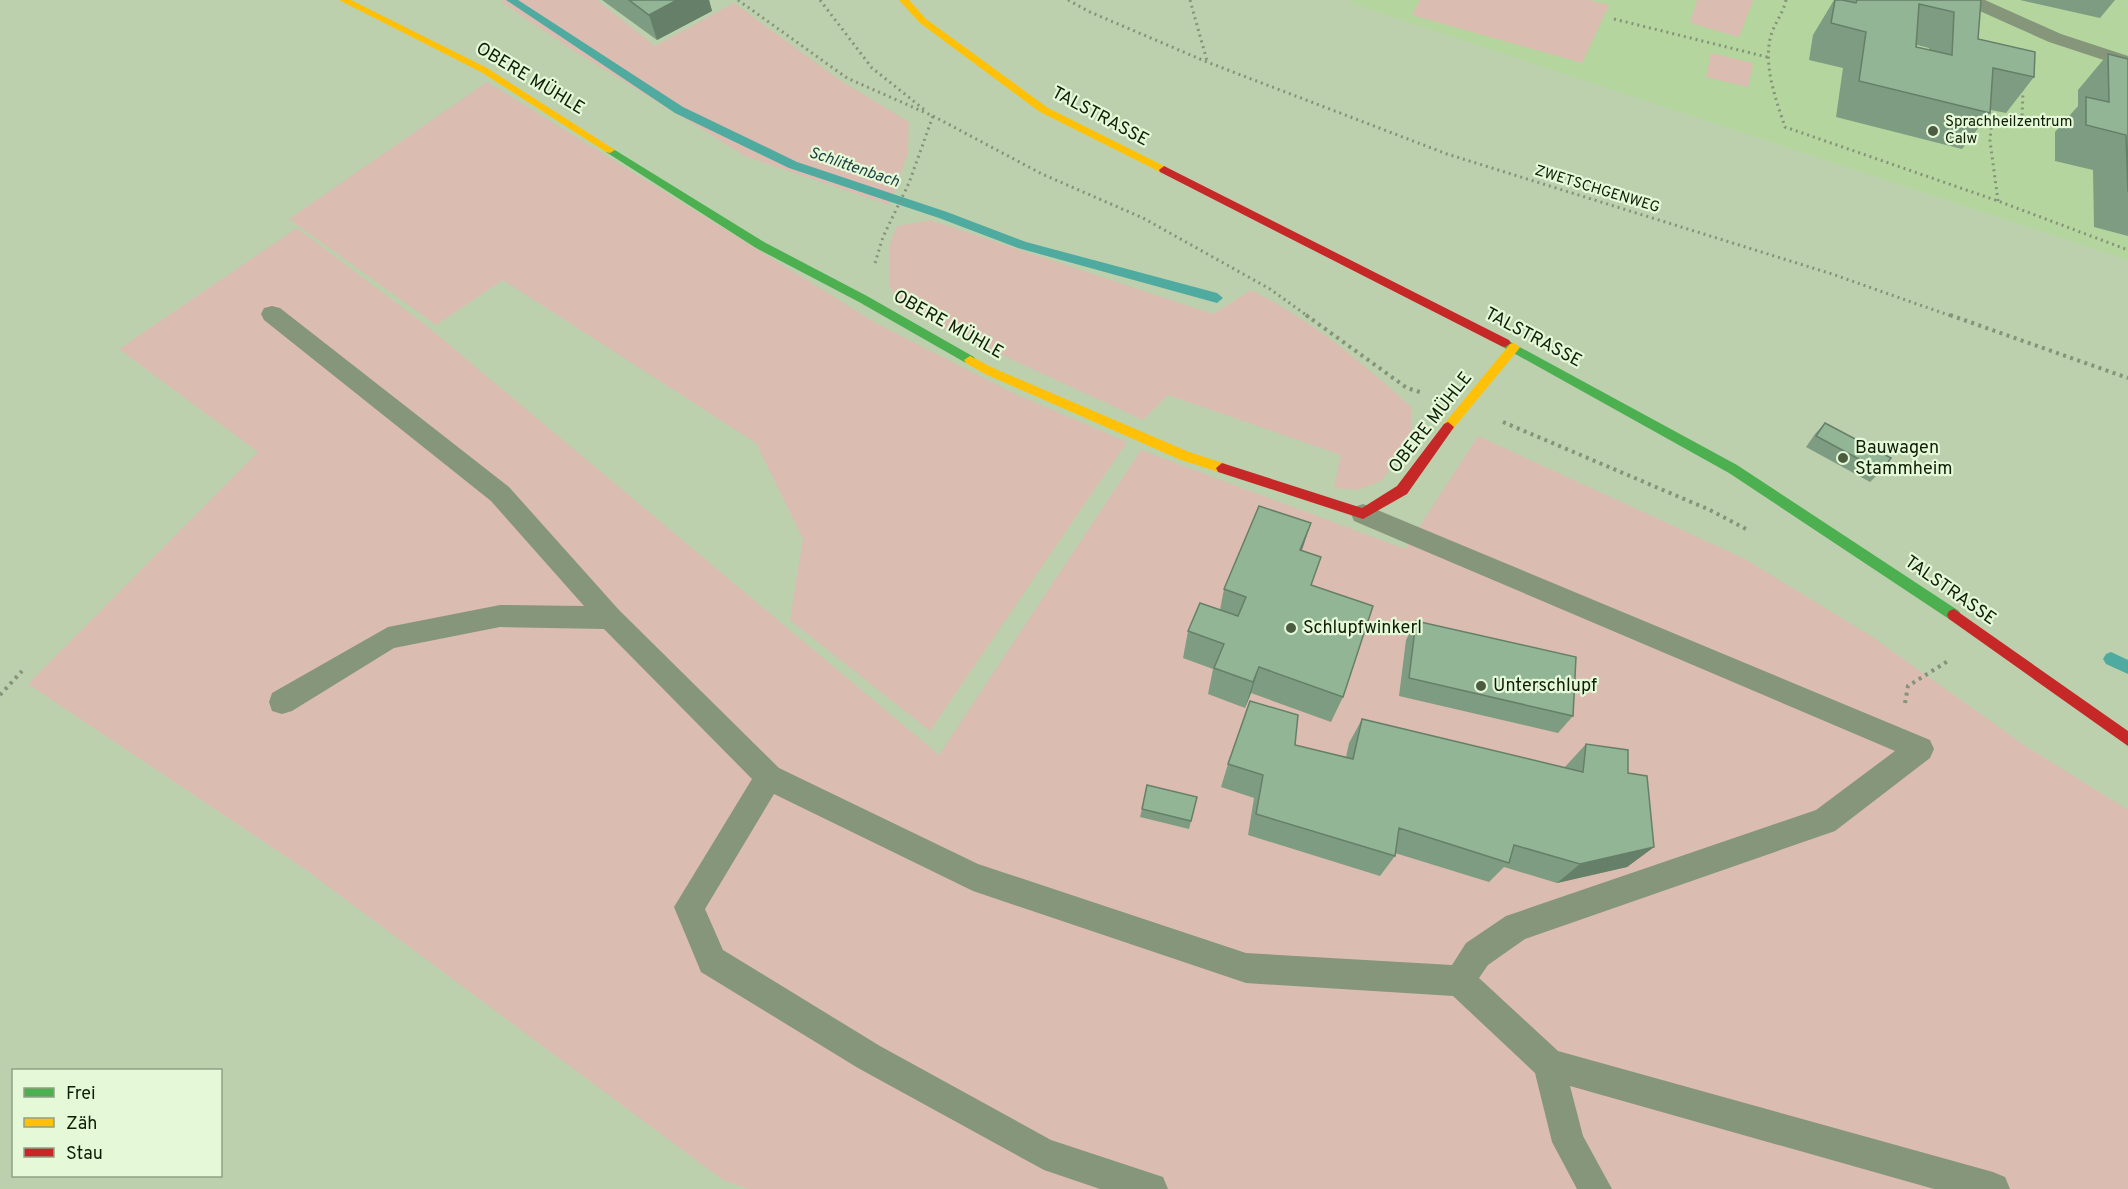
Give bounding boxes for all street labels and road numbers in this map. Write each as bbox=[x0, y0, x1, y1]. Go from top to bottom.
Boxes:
street label: OBERE MÜHLE bbox=[471, 36, 590, 120]
street label: TALSTRASSE bbox=[1047, 82, 1153, 152]
street label: ZWETSCHGENWEG bbox=[1532, 162, 1662, 218]
street label: OBERE MÜHLE bbox=[889, 283, 1008, 365]
street label: TALSTRASSE bbox=[1480, 303, 1586, 373]
street label: OBERE MÜHLE bbox=[1383, 366, 1478, 478]
street label: TALSTRASSE bbox=[1900, 551, 2000, 631]

